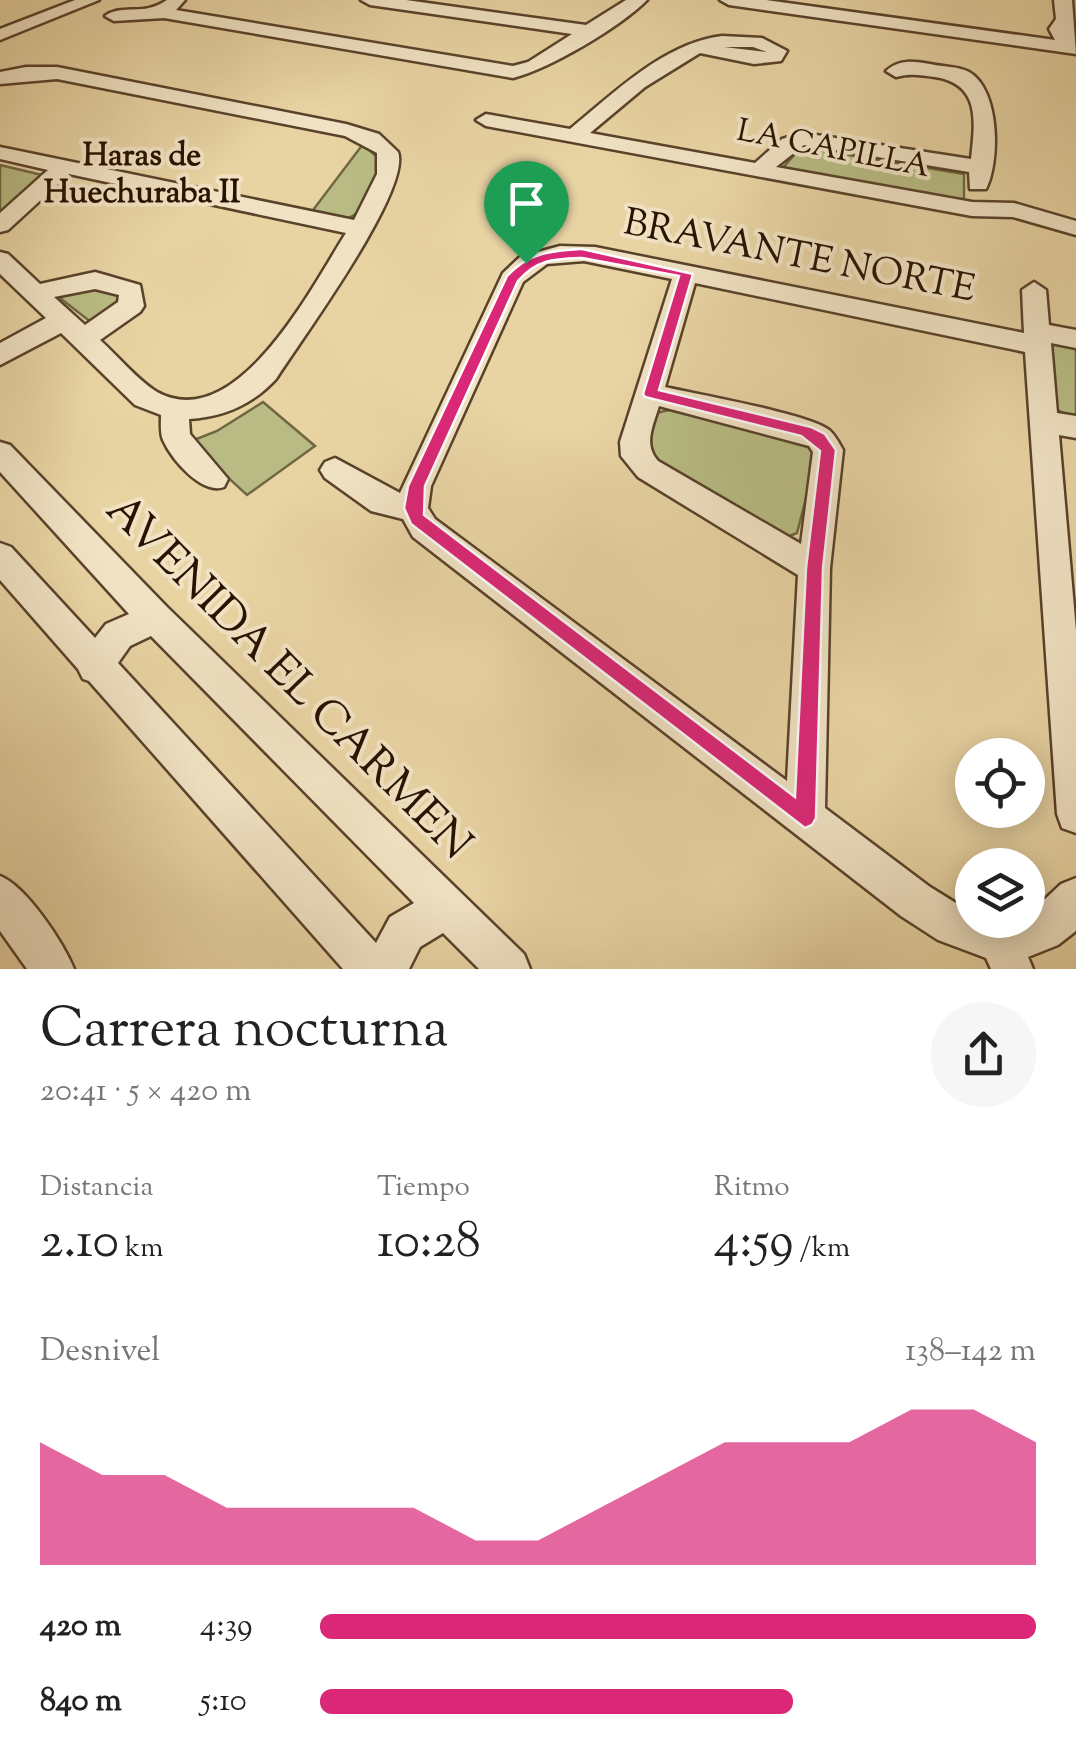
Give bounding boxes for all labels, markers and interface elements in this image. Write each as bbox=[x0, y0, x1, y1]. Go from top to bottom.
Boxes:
street label: LA CAPILLA bbox=[733, 109, 933, 191]
district label: Haras de Huechuraba II bbox=[44, 134, 241, 217]
pin bbox=[484, 161, 569, 264]
icon: arrive bbox=[499, 176, 554, 231]
street label: BRAVANTE NORTE bbox=[618, 197, 980, 319]
street label: AVENIDA EL CARMEN bbox=[89, 481, 485, 877]
map controls bbox=[955, 738, 1045, 938]
button: locate bbox=[955, 738, 1045, 828]
button: layers bbox=[955, 848, 1045, 938]
text: Carrera nocturna bbox=[40, 992, 448, 1071]
button: share bbox=[931, 1002, 1036, 1107]
text: 20:41 · 5 × 420 m bbox=[40, 1069, 251, 1115]
text: Distancia bbox=[40, 1168, 153, 1208]
text: Tiempo bbox=[377, 1168, 470, 1208]
text: Ritmo bbox=[714, 1168, 790, 1208]
text: 2.10 bbox=[40, 1208, 119, 1280]
text: 10:28 bbox=[377, 1208, 481, 1280]
text: 4:59 bbox=[714, 1208, 794, 1280]
text: km bbox=[119, 1229, 163, 1269]
text: /km bbox=[794, 1229, 850, 1269]
text: Desnivel bbox=[40, 1329, 160, 1375]
text: 138–142 m bbox=[905, 1329, 1036, 1375]
text: 420 m bbox=[40, 1604, 121, 1650]
text: 4:39 bbox=[200, 1604, 253, 1650]
text: 840 m bbox=[40, 1679, 122, 1725]
text: 5:10 bbox=[200, 1679, 247, 1725]

